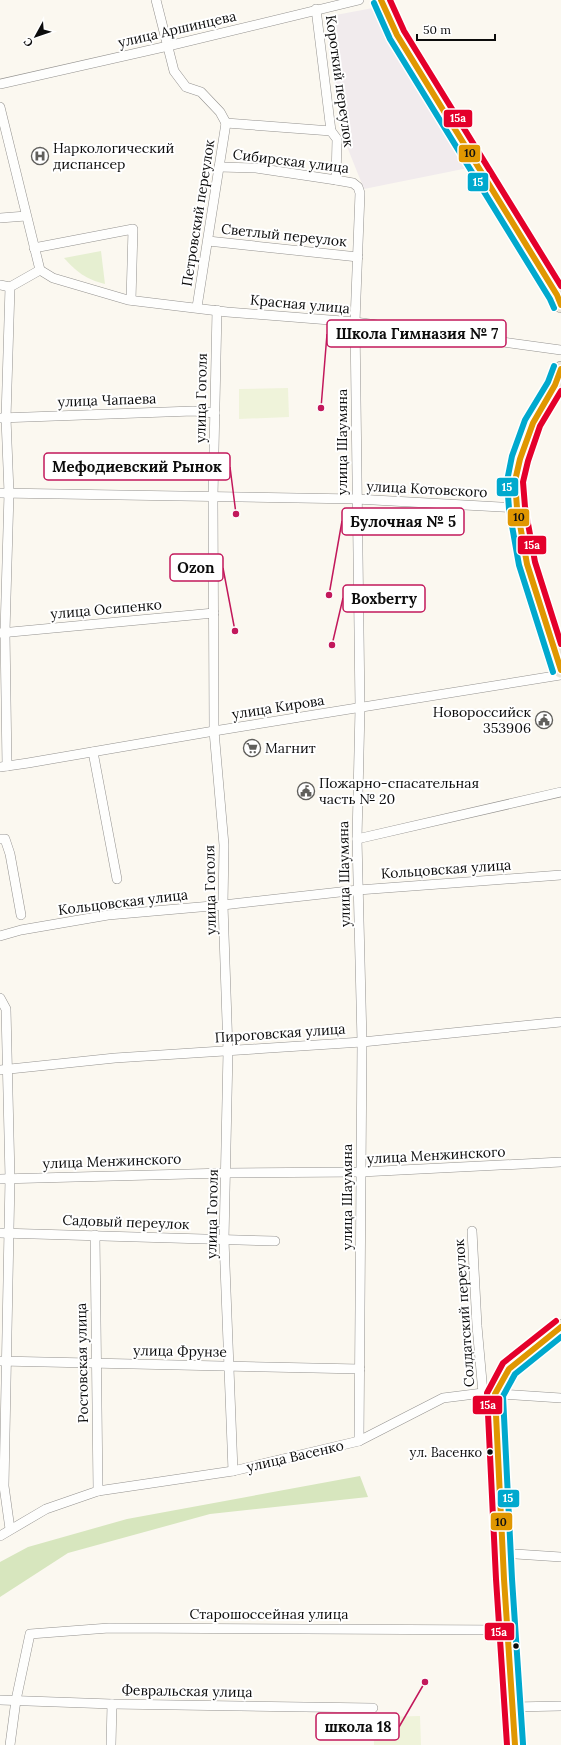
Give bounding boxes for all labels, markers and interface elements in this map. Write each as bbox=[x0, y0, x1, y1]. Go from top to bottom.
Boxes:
street label: улица Аршинцева bbox=[116, 7, 238, 51]
street label: Короткий переулок bbox=[322, 14, 358, 149]
north arrow bbox=[16, 16, 56, 56]
scale bar bbox=[417, 16, 495, 42]
text: 50 m bbox=[423, 22, 451, 37]
text: С bbox=[20, 35, 36, 50]
line badge: 15а bbox=[443, 109, 473, 128]
text: 15а bbox=[450, 111, 466, 125]
street label: Петровский переулок bbox=[178, 138, 219, 288]
place label: Наркологический диспансер bbox=[53, 139, 174, 173]
line badge: 10 bbox=[458, 144, 481, 163]
street label: Сибирская улица bbox=[232, 145, 350, 177]
hospital icon: Наркологический диспансер bbox=[30, 146, 50, 166]
text: 10 bbox=[464, 146, 476, 160]
line badge: 15 bbox=[467, 172, 489, 192]
text: 15 bbox=[473, 175, 483, 189]
street label: Светлый переулок bbox=[220, 219, 348, 251]
street label: Красная улица bbox=[249, 291, 351, 317]
callout: Школа Гимназия № 7 bbox=[327, 320, 506, 347]
text: Школа Гимназия № 7 bbox=[336, 324, 498, 343]
street label: улица Гоголя bbox=[191, 353, 211, 443]
street label: улица Чапаева bbox=[57, 389, 157, 411]
street label: улица Шаумяна bbox=[333, 389, 351, 495]
callout: Мефодиевский Рынок bbox=[44, 453, 230, 480]
text: Мефодиевский Рынок bbox=[52, 457, 222, 476]
street label: улица Котовского bbox=[366, 477, 488, 501]
line badge: 15 bbox=[496, 477, 519, 497]
text: 15 bbox=[502, 480, 512, 494]
callout: Булочная № 5 bbox=[342, 508, 464, 535]
line badge: 10 bbox=[507, 508, 530, 527]
text: 10 bbox=[513, 510, 525, 524]
text: Булочная № 5 bbox=[350, 512, 456, 531]
line badge: 15а bbox=[517, 535, 547, 555]
text: 15а bbox=[524, 538, 540, 552]
callout: Ozon bbox=[170, 554, 223, 581]
text: Ozon bbox=[177, 558, 215, 577]
callout: Boxberry bbox=[343, 585, 425, 612]
text: Boxberry bbox=[351, 589, 418, 608]
street label: улица Осипенко bbox=[50, 595, 162, 623]
street label: улица Кирова bbox=[230, 691, 326, 723]
place label: Новороссийск 353906 bbox=[433, 703, 531, 737]
public building icon: Новороссийск 353906 bbox=[534, 710, 554, 730]
supermarket icon: Магнит bbox=[242, 738, 262, 758]
place label: Магнит bbox=[265, 739, 316, 757]
place label: Пожарно-спасательная часть № 20 bbox=[319, 774, 479, 808]
public building icon: Пожарно-спасательная часть № 20 bbox=[296, 781, 316, 801]
street label: улица Шаумяна bbox=[334, 821, 354, 927]
street label: улица Гоголя bbox=[200, 845, 220, 935]
street label: Кольцовская улица bbox=[380, 855, 512, 883]
street label: Кольцовская улица bbox=[57, 885, 189, 919]
street label: Пироговская улица bbox=[214, 1019, 346, 1047]
street label: улица Менжинского bbox=[366, 1142, 506, 1168]
street label: улица Шаумяна bbox=[338, 1144, 356, 1250]
street label: улица Менжинского bbox=[42, 1150, 182, 1172]
street label: улица Гоголя bbox=[202, 1169, 222, 1259]
street label: Садовый переулок bbox=[62, 1211, 190, 1233]
street label: Солдатский переулок bbox=[450, 1238, 478, 1388]
street label: Ростовская улица bbox=[72, 1303, 92, 1423]
street label: улица Фрунзе bbox=[133, 1341, 227, 1361]
line badge: 15а bbox=[472, 1395, 503, 1415]
text: 15а bbox=[480, 1398, 496, 1412]
street label: улица Васенко bbox=[245, 1436, 345, 1476]
place label: ул. Васенко bbox=[410, 1444, 482, 1461]
marker: ул. Васенко bbox=[485, 1447, 495, 1457]
line badge: 15 bbox=[497, 1489, 520, 1508]
text: 15 bbox=[503, 1491, 513, 1505]
line badge: 10 bbox=[490, 1512, 513, 1531]
text: 10 bbox=[495, 1515, 507, 1529]
street label: Старошоссейная улица bbox=[190, 1605, 348, 1623]
line badge: 15а bbox=[484, 1622, 515, 1641]
text: 15а bbox=[491, 1625, 507, 1639]
unlabelled marker bbox=[511, 1641, 521, 1651]
street label: Февральская улица bbox=[121, 1681, 253, 1701]
callout: школа 18 bbox=[316, 1713, 399, 1740]
text: школа 18 bbox=[324, 1717, 392, 1736]

